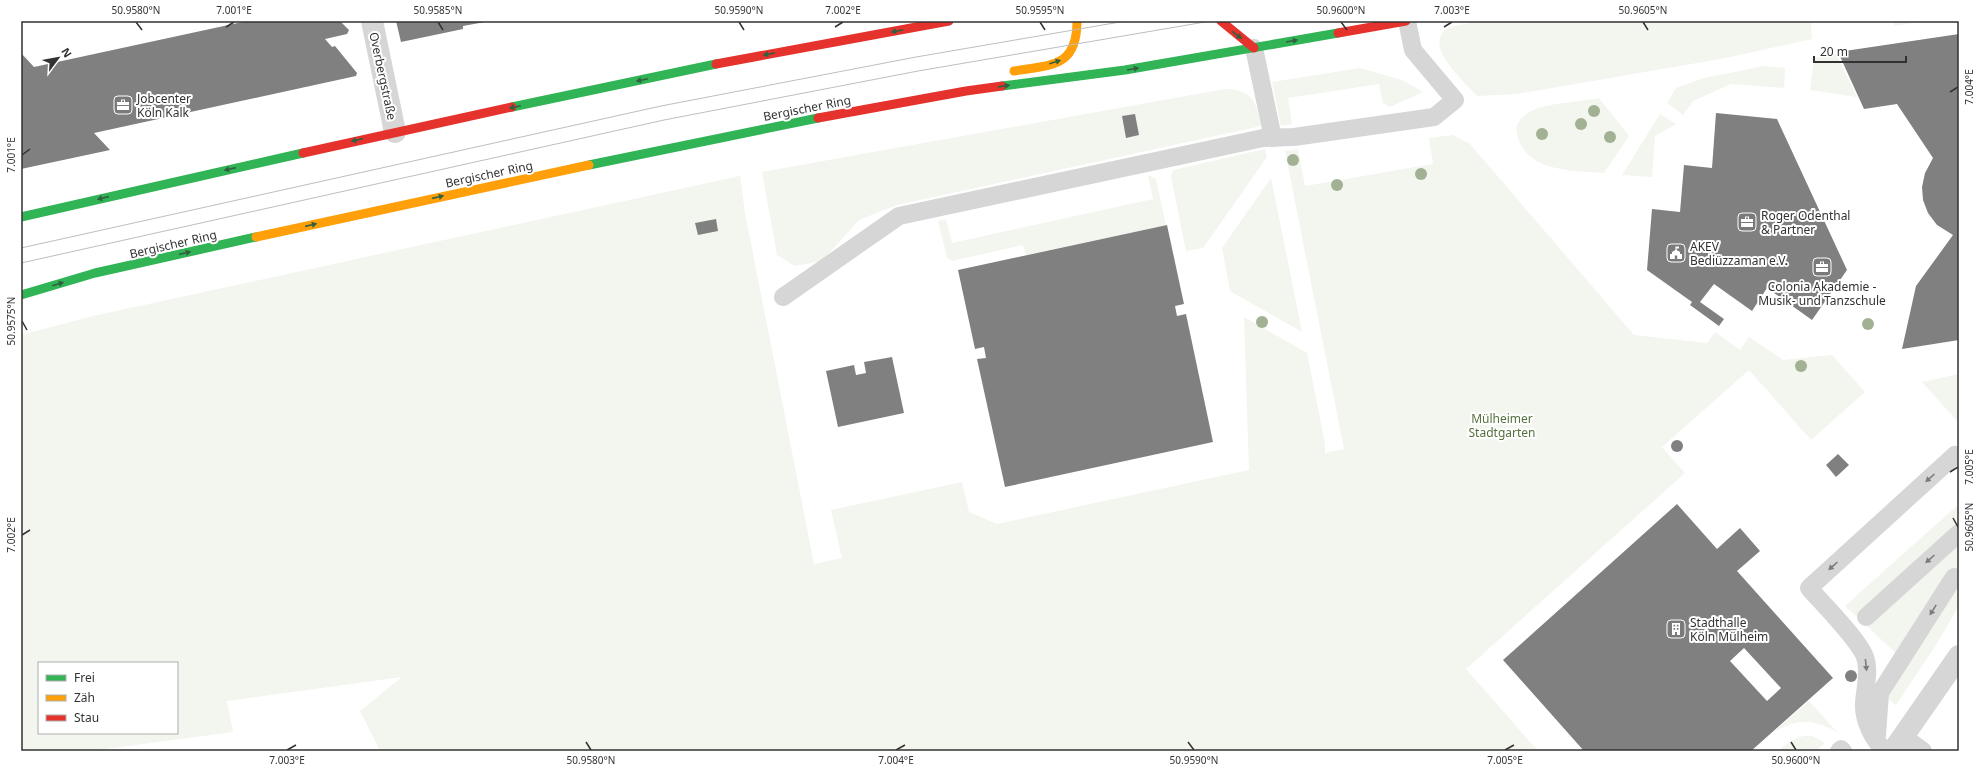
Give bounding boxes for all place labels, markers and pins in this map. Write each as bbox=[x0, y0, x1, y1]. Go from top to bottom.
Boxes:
place label: Jobcenter Köln Kalk bbox=[136, 90, 191, 121]
office icon: Jobcenter Köln Kalk bbox=[112, 94, 134, 116]
place label: Roger Odenthal & Partner bbox=[1761, 207, 1850, 238]
office icon: Roger Odenthal & Partner bbox=[1736, 211, 1758, 233]
place label: AKEV Bediüzzaman e.V. bbox=[1690, 238, 1788, 269]
public building icon: AKEV Bediüzzaman e.V. bbox=[1665, 242, 1687, 264]
office icon: Colonia Akademie - Musik- und Tanzschule bbox=[1811, 256, 1833, 278]
place label: Colonia Akademie - Musik- und Tanzschule bbox=[1758, 278, 1886, 309]
place label: Stadthalle Köln Mülheim bbox=[1690, 614, 1768, 645]
building icon: Stadthalle Köln Mülheim bbox=[1665, 618, 1687, 640]

